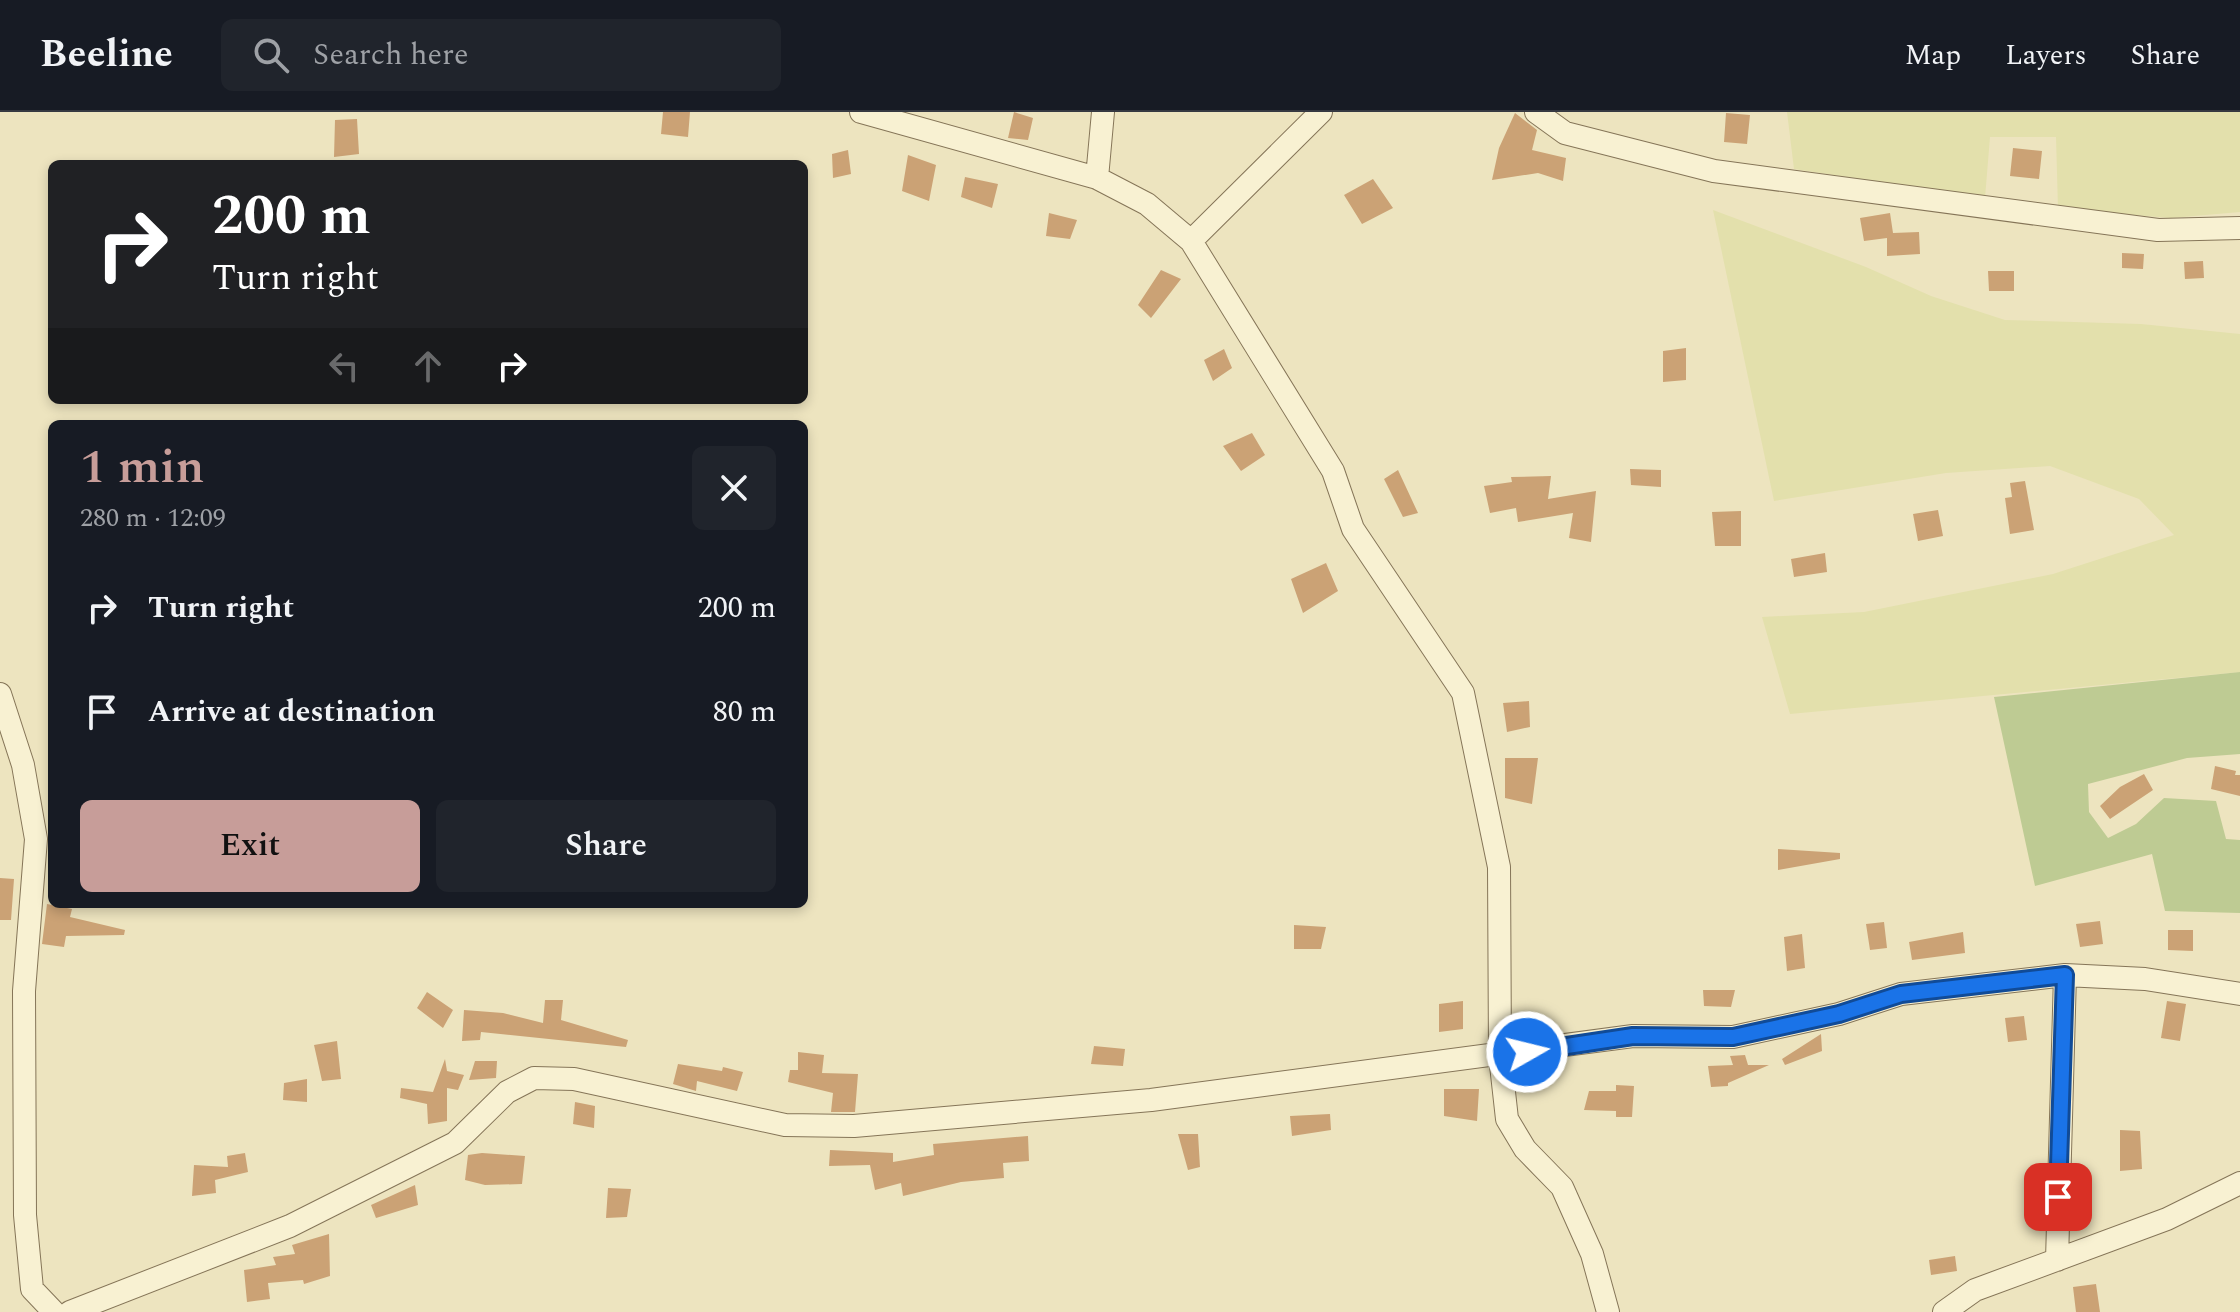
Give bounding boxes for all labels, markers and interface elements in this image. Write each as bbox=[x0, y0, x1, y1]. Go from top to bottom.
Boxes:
search box bbox=[221, 19, 781, 91]
text: Beeline bbox=[40, 26, 173, 84]
text: Search here bbox=[313, 32, 469, 78]
icon: search bbox=[249, 33, 293, 77]
text: Map bbox=[1905, 34, 1961, 77]
text: Layers bbox=[2005, 34, 2087, 77]
text: Share bbox=[2131, 34, 2200, 77]
text: 200 m bbox=[212, 174, 371, 259]
icon: right bbox=[80, 192, 184, 296]
text: Turn right bbox=[212, 251, 379, 306]
icon: left bbox=[322, 344, 366, 388]
icon: ahead bbox=[406, 344, 450, 388]
icon: right bbox=[490, 344, 534, 388]
text: 1 min bbox=[80, 431, 205, 504]
button: close bbox=[692, 446, 776, 530]
text: 280 m · 12:09 bbox=[80, 498, 226, 538]
text: Turn right bbox=[148, 585, 294, 631]
text: 200 m bbox=[698, 585, 776, 631]
icon: right bbox=[80, 586, 124, 630]
text: Arrive at destination bbox=[148, 689, 435, 735]
text: 80 m bbox=[713, 689, 776, 735]
icon: arrive bbox=[80, 690, 124, 734]
button: Exit bbox=[80, 800, 420, 892]
button: Share bbox=[436, 800, 776, 892]
position arrow bbox=[1485, 1010, 1569, 1094]
pin bbox=[2024, 1163, 2092, 1231]
icon: arrive bbox=[2036, 1175, 2080, 1219]

